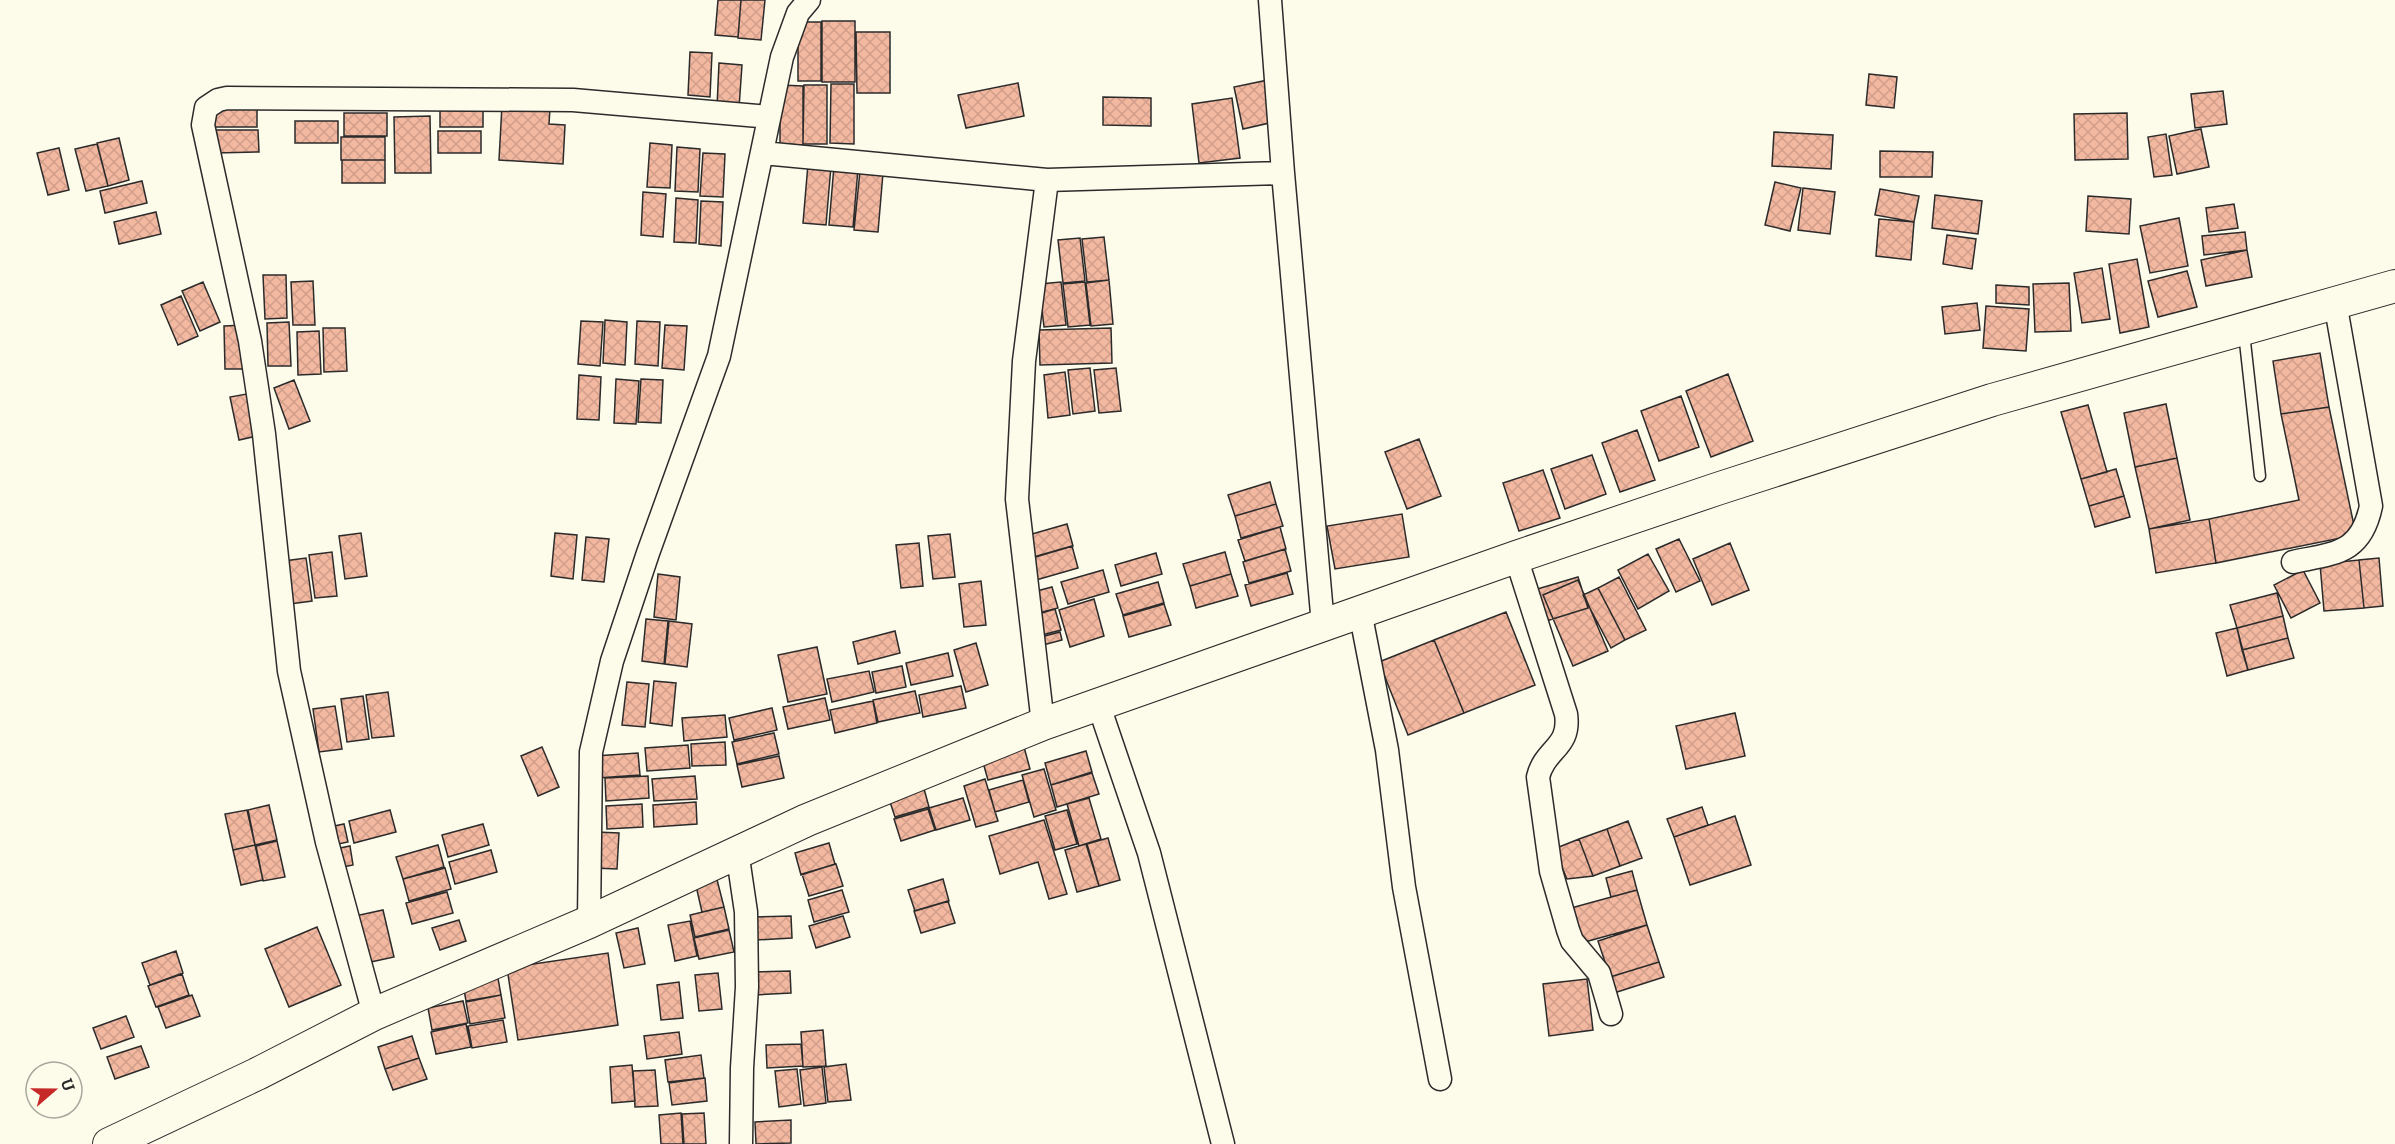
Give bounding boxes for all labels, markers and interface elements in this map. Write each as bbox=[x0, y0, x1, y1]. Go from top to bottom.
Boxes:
north arrow bbox=[24, 1060, 84, 1120]
text: U bbox=[57, 1076, 79, 1094]

